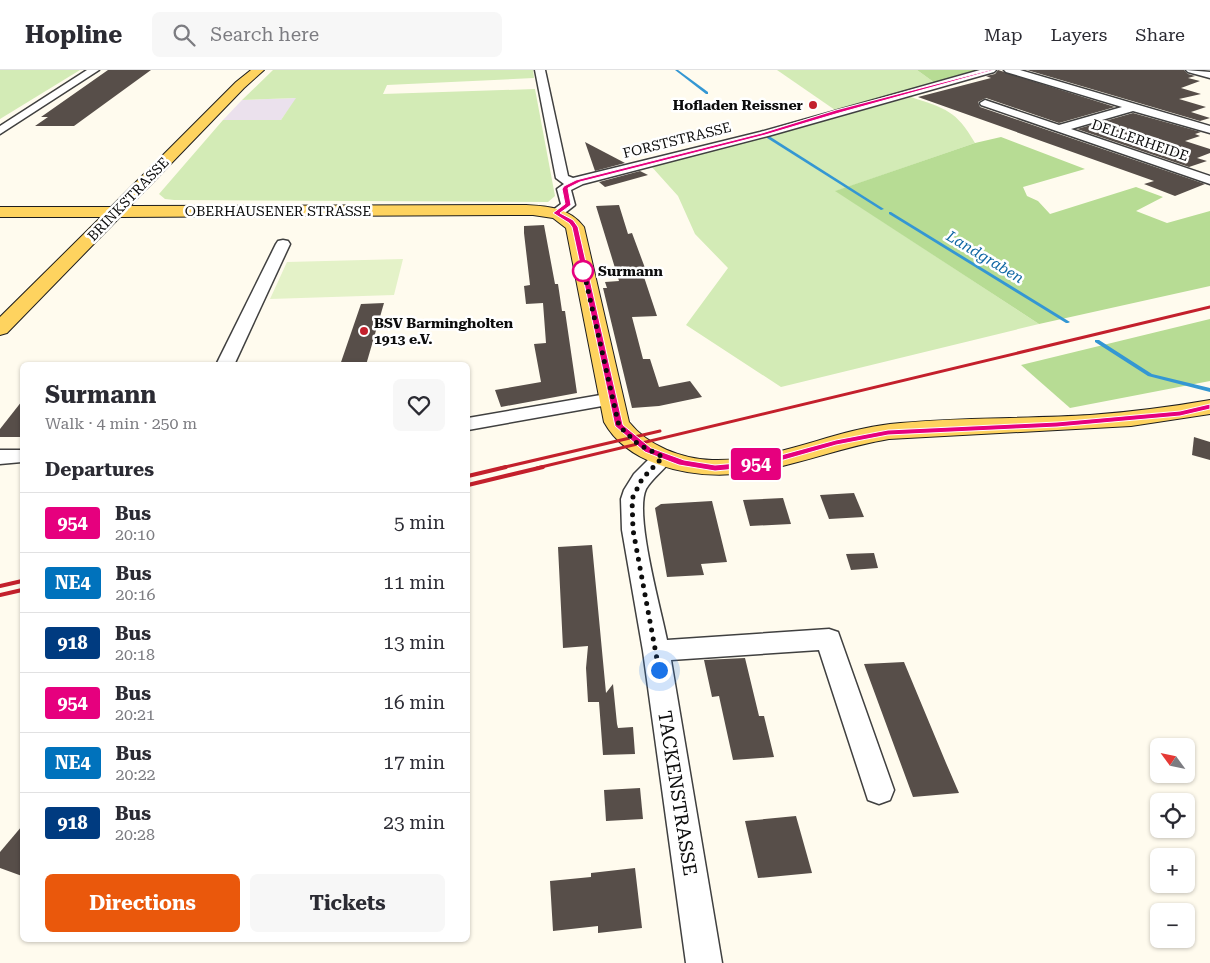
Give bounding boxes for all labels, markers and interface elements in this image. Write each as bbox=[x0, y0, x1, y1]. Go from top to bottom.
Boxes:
search box bbox=[152, 12, 502, 57]
text: Hopline bbox=[25, 21, 122, 49]
icon: search bbox=[170, 21, 198, 49]
text: Search here bbox=[210, 23, 319, 46]
text: Map bbox=[984, 24, 1023, 45]
text: Layers bbox=[1051, 24, 1107, 45]
text: Share bbox=[1135, 24, 1185, 45]
place label: Hofladen Reissner bbox=[673, 97, 804, 113]
marker: Hofladen Reissner bbox=[807, 99, 819, 111]
street label: DELLERHEIDE bbox=[1089, 116, 1191, 164]
street label: FORSTSTRASSE bbox=[621, 119, 733, 161]
street label: BRINKSTRASSE bbox=[84, 154, 172, 244]
street label: OBERHAUSENER STRASSE bbox=[185, 203, 371, 219]
water label: Landgraben bbox=[942, 226, 1027, 287]
marker: Surmann bbox=[572, 260, 594, 282]
place label: Surmann bbox=[598, 263, 664, 279]
place label: BSV Barmingholten 1913 e.V. bbox=[374, 315, 514, 347]
marker: BSV Barmingholten 1913 e.V. bbox=[358, 325, 370, 337]
button: heart bbox=[393, 379, 445, 431]
text: Surmann bbox=[45, 381, 156, 409]
text: Walk · 4 min · 250 m bbox=[45, 414, 197, 433]
line badge: 954 bbox=[727, 448, 785, 480]
text: 954 bbox=[741, 453, 771, 474]
text: Departures bbox=[45, 458, 154, 481]
text: Bus bbox=[115, 502, 151, 525]
text: 5 min bbox=[394, 511, 445, 534]
text: 954 bbox=[57, 512, 88, 533]
text: 20:10 bbox=[115, 525, 155, 544]
text: Bus bbox=[116, 562, 152, 585]
text: 11 min bbox=[383, 571, 445, 594]
text: NE4 bbox=[55, 572, 91, 593]
text: 20:16 bbox=[116, 585, 156, 604]
text: Bus bbox=[115, 622, 151, 645]
text: 13 min bbox=[383, 631, 445, 654]
text: 918 bbox=[57, 632, 88, 653]
text: 20:18 bbox=[115, 645, 155, 664]
your location bbox=[647, 658, 672, 683]
text: Bus bbox=[115, 682, 151, 705]
text: 16 min bbox=[383, 691, 445, 714]
text: 954 bbox=[57, 692, 88, 713]
text: 20:21 bbox=[115, 705, 155, 724]
street label: TACKENSTRASSE bbox=[653, 709, 702, 877]
north arrow bbox=[1150, 738, 1195, 782]
map controls bbox=[1150, 738, 1195, 948]
text: Bus bbox=[116, 742, 152, 765]
text: 17 min bbox=[383, 751, 445, 774]
text: NE4 bbox=[55, 752, 91, 773]
text: 20:22 bbox=[116, 765, 156, 784]
button: locate bbox=[1150, 793, 1195, 838]
text: Bus bbox=[115, 802, 151, 825]
text: 23 min bbox=[383, 811, 445, 834]
text: 918 bbox=[57, 812, 88, 833]
text: 20:28 bbox=[115, 825, 155, 844]
button: + bbox=[1150, 848, 1195, 893]
button: Directions bbox=[45, 874, 240, 932]
button: Tickets bbox=[250, 874, 445, 932]
button: − bbox=[1150, 903, 1195, 948]

